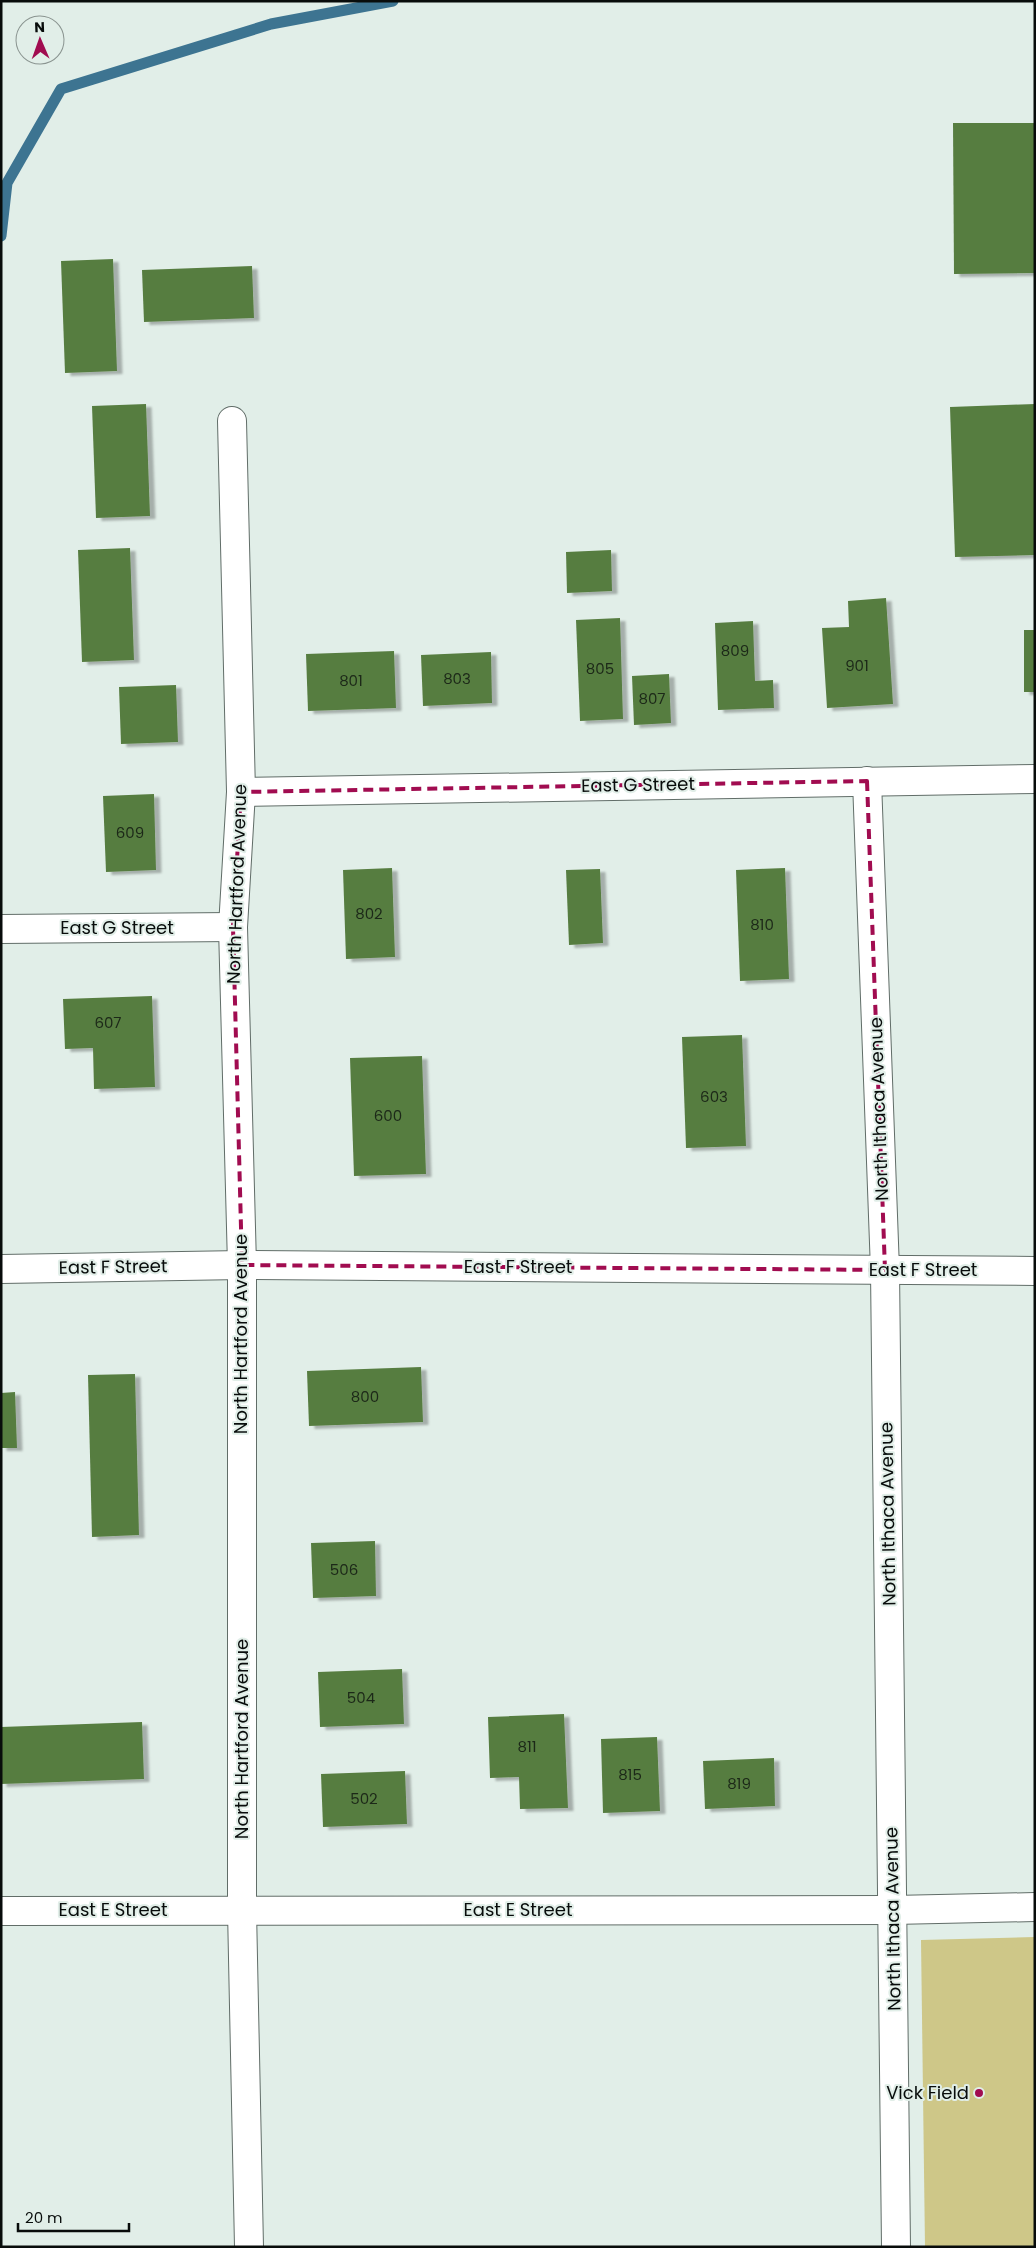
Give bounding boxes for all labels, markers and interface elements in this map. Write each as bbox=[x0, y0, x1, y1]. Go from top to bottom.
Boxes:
north arrow bbox=[15, 15, 65, 65]
text: N bbox=[34, 17, 45, 37]
house number: 809 bbox=[721, 640, 749, 661]
house number: 901 bbox=[845, 655, 869, 676]
house number: 805 bbox=[586, 658, 614, 679]
house number: 803 bbox=[443, 668, 471, 689]
house number: 801 bbox=[339, 670, 363, 691]
house number: 807 bbox=[638, 688, 666, 709]
street label: East G Street bbox=[581, 771, 695, 798]
street label: North Hartford Avenue bbox=[221, 783, 252, 985]
house number: 609 bbox=[116, 822, 144, 843]
house number: 802 bbox=[355, 903, 383, 924]
house number: 810 bbox=[750, 914, 774, 935]
street label: East G Street bbox=[60, 915, 174, 940]
house number: 607 bbox=[94, 1012, 122, 1033]
street label: North Ithaca Avenue bbox=[863, 1017, 894, 1201]
house number: 603 bbox=[700, 1086, 728, 1107]
house number: 600 bbox=[374, 1105, 402, 1126]
street label: North Hartford Avenue bbox=[228, 1234, 253, 1434]
street label: East F Street bbox=[58, 1253, 168, 1280]
street label: East F Street bbox=[464, 1254, 572, 1279]
street label: East F Street bbox=[869, 1257, 977, 1282]
house number: 800 bbox=[351, 1386, 379, 1407]
street label: North Ithaca Avenue bbox=[873, 1422, 902, 1606]
house number: 506 bbox=[330, 1559, 358, 1580]
street label: North Hartford Avenue bbox=[229, 1639, 254, 1839]
house number: 504 bbox=[347, 1687, 375, 1708]
house number: 811 bbox=[517, 1736, 537, 1757]
house number: 815 bbox=[618, 1764, 642, 1785]
house number: 819 bbox=[727, 1773, 751, 1794]
house number: 502 bbox=[350, 1788, 378, 1809]
street label: North Ithaca Avenue bbox=[878, 1827, 907, 2011]
street label: East E Street bbox=[59, 1897, 167, 1922]
street label: East E Street bbox=[464, 1897, 572, 1922]
place label: Vick Field bbox=[886, 2080, 969, 2105]
marker: Vick Field bbox=[973, 2087, 985, 2099]
scale bar bbox=[18, 2200, 129, 2232]
text: 20 m bbox=[25, 2207, 63, 2228]

